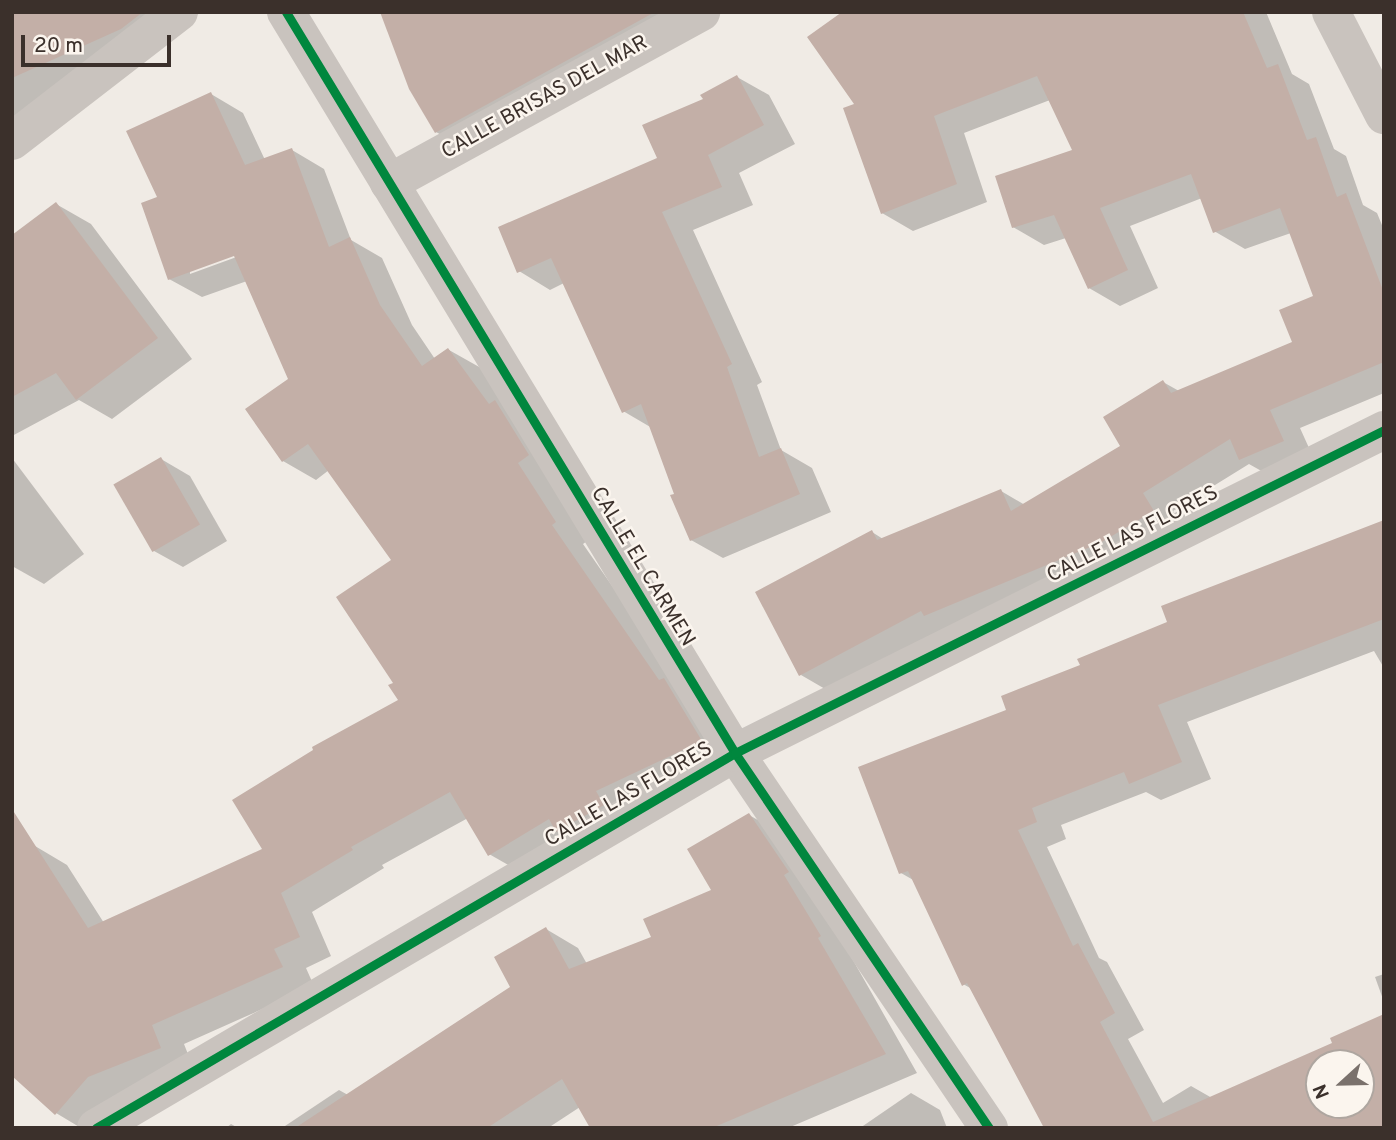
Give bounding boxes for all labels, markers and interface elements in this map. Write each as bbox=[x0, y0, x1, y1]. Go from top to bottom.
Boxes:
scale bar bbox=[24, 21, 175, 65]
street label: CALLE BRISAS DEL MAR bbox=[437, 31, 653, 165]
text: 20 m bbox=[34, 33, 83, 60]
street label: CALLE LAS FLORES bbox=[1043, 481, 1223, 589]
street label: CALLE EL CARMEN bbox=[584, 482, 700, 652]
street label: CALLE LAS FLORES bbox=[541, 737, 717, 853]
north arrow bbox=[1305, 1049, 1375, 1119]
text: N bbox=[1309, 1080, 1336, 1102]

